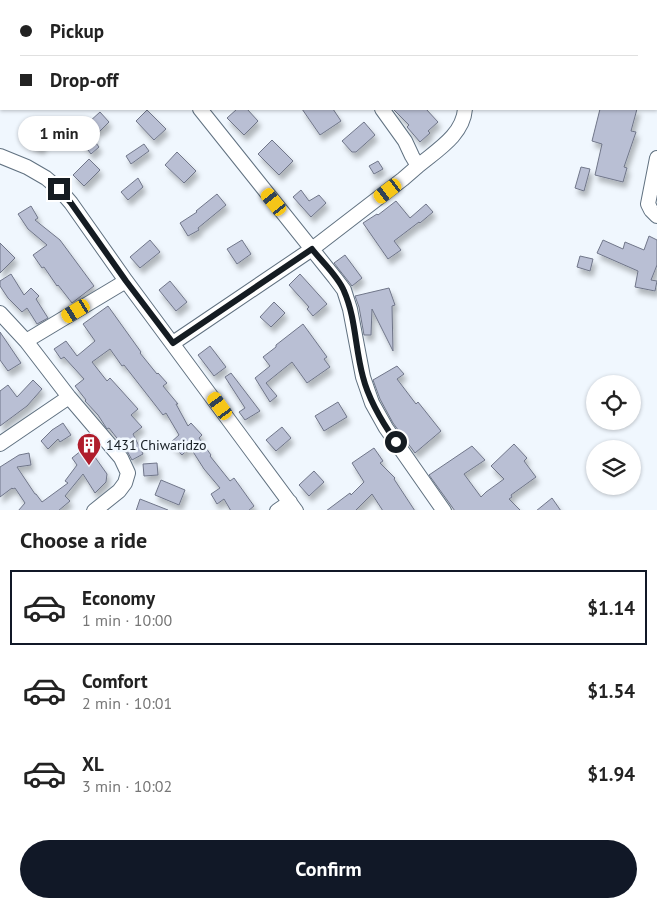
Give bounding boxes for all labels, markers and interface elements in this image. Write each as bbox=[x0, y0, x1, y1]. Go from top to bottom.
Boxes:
text: Pickup bbox=[50, 19, 104, 43]
text: Drop-off bbox=[50, 68, 118, 92]
callout: 1 min bbox=[18, 116, 100, 152]
text: 1 min bbox=[39, 123, 79, 143]
car bbox=[371, 176, 404, 206]
route end bbox=[48, 178, 70, 200]
car bbox=[258, 186, 289, 218]
car bbox=[59, 297, 92, 325]
map controls bbox=[586, 375, 641, 495]
button: locate bbox=[586, 375, 641, 430]
car bbox=[205, 389, 234, 423]
route start bbox=[385, 431, 407, 453]
building icon: 1431 Chiwaridzo bbox=[76, 432, 102, 466]
place label: 1431 Chiwaridzo bbox=[106, 436, 206, 454]
button: layers bbox=[586, 440, 641, 495]
text: Choose a ride bbox=[20, 526, 147, 554]
icon: car bbox=[22, 585, 67, 630]
text: Economy bbox=[82, 586, 155, 610]
text: $1.14 bbox=[587, 596, 635, 620]
text: 1 min · 10:00 bbox=[82, 610, 172, 630]
icon: car bbox=[22, 668, 67, 713]
text: Comfort bbox=[82, 669, 148, 693]
text: $1.54 bbox=[587, 679, 635, 703]
text: 2 min · 10:01 bbox=[82, 693, 172, 713]
icon: car bbox=[22, 751, 67, 796]
text: XL bbox=[82, 752, 104, 776]
text: $1.94 bbox=[587, 762, 635, 786]
text: 3 min · 10:02 bbox=[82, 776, 172, 796]
button: Confirm bbox=[20, 840, 637, 898]

